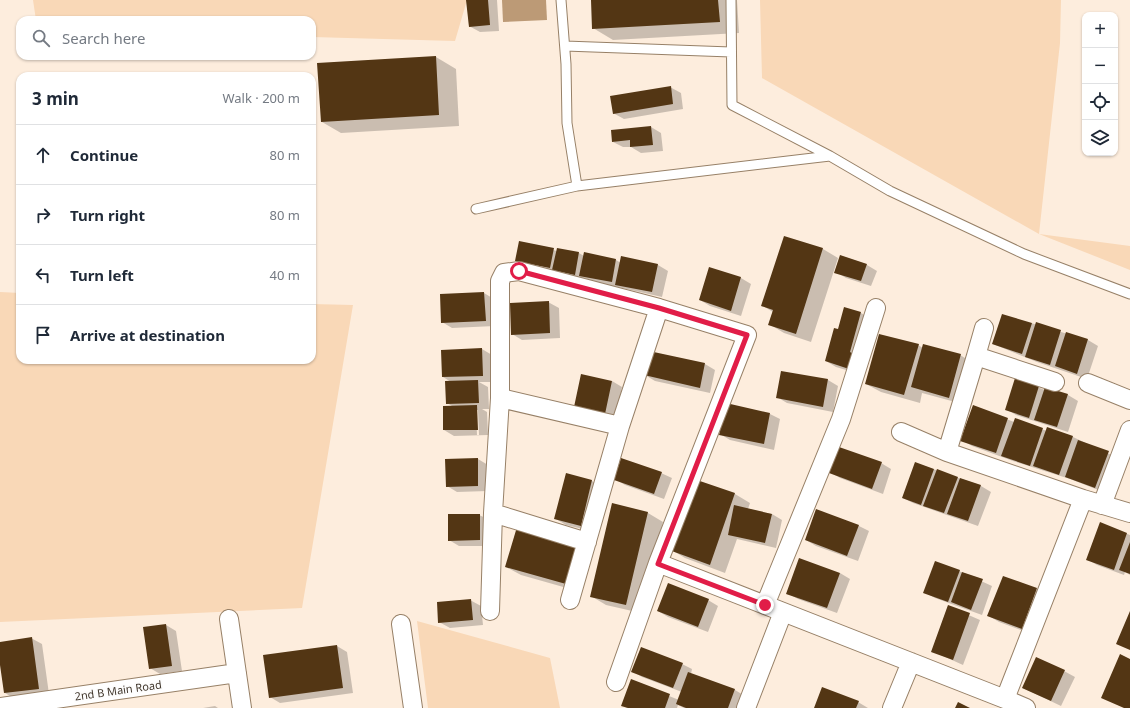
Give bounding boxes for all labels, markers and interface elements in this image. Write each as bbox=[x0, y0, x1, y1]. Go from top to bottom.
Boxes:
map controls bbox=[1082, 12, 1118, 156]
button: + bbox=[1082, 12, 1118, 48]
search box bbox=[16, 16, 316, 60]
icon: search bbox=[30, 27, 52, 49]
text: Search here bbox=[62, 28, 145, 48]
button: − bbox=[1082, 48, 1118, 84]
button: locate bbox=[1082, 84, 1118, 120]
text: 3 min bbox=[32, 87, 79, 110]
text: Walk · 200 m bbox=[222, 89, 300, 107]
button: layers bbox=[1082, 120, 1118, 156]
icon: ahead bbox=[32, 144, 54, 166]
text: Continue bbox=[70, 145, 138, 165]
text: 80 m bbox=[270, 146, 300, 164]
icon: right bbox=[32, 204, 54, 226]
text: Turn right bbox=[70, 205, 145, 225]
text: 80 m bbox=[270, 206, 300, 224]
route start bbox=[510, 262, 528, 280]
icon: left bbox=[32, 264, 54, 286]
text: Turn left bbox=[70, 265, 134, 285]
text: 40 m bbox=[270, 266, 300, 284]
icon: arrive bbox=[32, 324, 54, 346]
text: Arrive at destination bbox=[70, 325, 225, 345]
route end bbox=[756, 596, 774, 614]
street label: 2nd B Main Road bbox=[73, 676, 163, 704]

